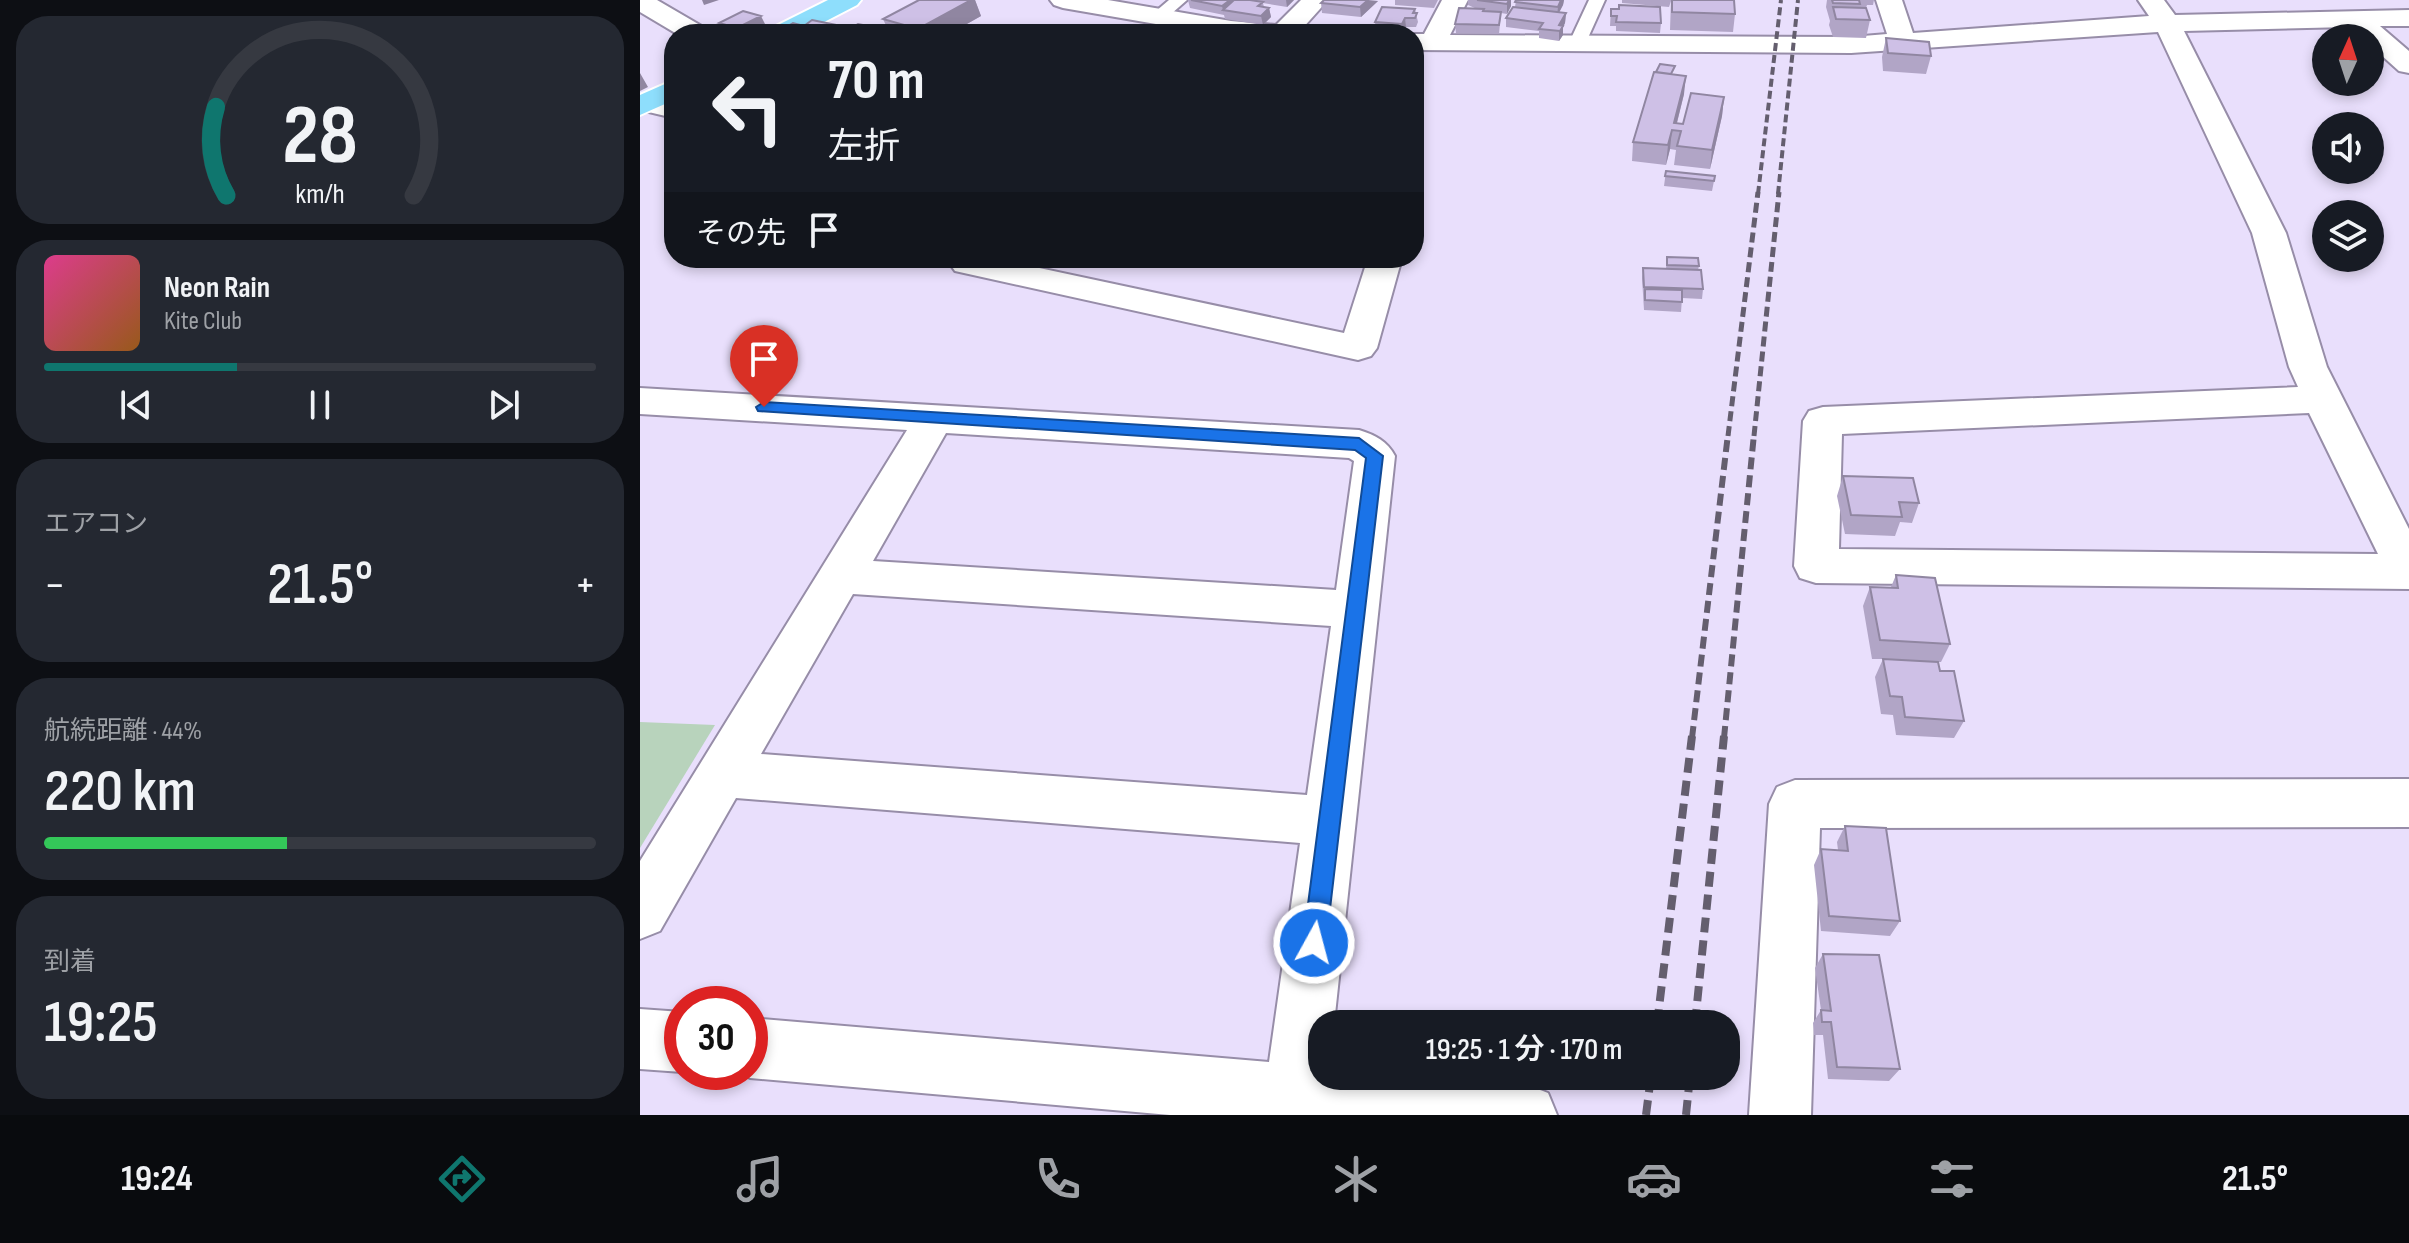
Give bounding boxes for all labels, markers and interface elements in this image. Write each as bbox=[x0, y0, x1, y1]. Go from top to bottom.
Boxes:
north arrow bbox=[2312, 24, 2384, 96]
map controls bbox=[2312, 24, 2384, 272]
text: 70 m bbox=[828, 48, 925, 115]
icon: left bbox=[696, 56, 800, 160]
text: 28 bbox=[282, 87, 358, 187]
button: sound bbox=[2312, 112, 2384, 184]
text: 左折 bbox=[828, 126, 900, 169]
text: km/h bbox=[295, 177, 345, 212]
button: layers bbox=[2312, 200, 2384, 272]
icon: arrive bbox=[802, 208, 846, 252]
text: その先 bbox=[696, 216, 786, 252]
text: Neon Rain bbox=[164, 270, 270, 306]
text: Kite Club bbox=[164, 306, 242, 337]
pin bbox=[730, 325, 798, 407]
icon: arrive bbox=[742, 337, 786, 381]
icon: previous bbox=[114, 383, 158, 427]
icon: pause bbox=[298, 383, 342, 427]
icon: next bbox=[482, 383, 526, 427]
text: エアコン bbox=[44, 509, 148, 540]
text: 21.5° bbox=[267, 549, 373, 621]
text: − bbox=[44, 559, 66, 612]
text: + bbox=[574, 559, 596, 612]
text: 航続距離 · 44% bbox=[44, 716, 202, 747]
text: 220 km bbox=[44, 756, 196, 828]
position arrow bbox=[1272, 901, 1356, 985]
text: 到着 bbox=[44, 947, 96, 978]
speed limit sign: 30 bbox=[664, 986, 768, 1090]
text: 19:25 bbox=[44, 987, 158, 1059]
text: 19:25 · 1 分 · 170 m bbox=[1426, 1032, 1622, 1068]
icon: directions bbox=[434, 1151, 490, 1207]
icon: music bbox=[732, 1151, 788, 1207]
icon: phone bbox=[1030, 1151, 1086, 1207]
icon: climate bbox=[1328, 1151, 1384, 1207]
icon: car bbox=[1626, 1151, 1682, 1207]
icon: filters bbox=[1924, 1151, 1980, 1207]
text: 19:24 bbox=[121, 1158, 193, 1201]
text: 21.5° bbox=[2222, 1158, 2288, 1201]

